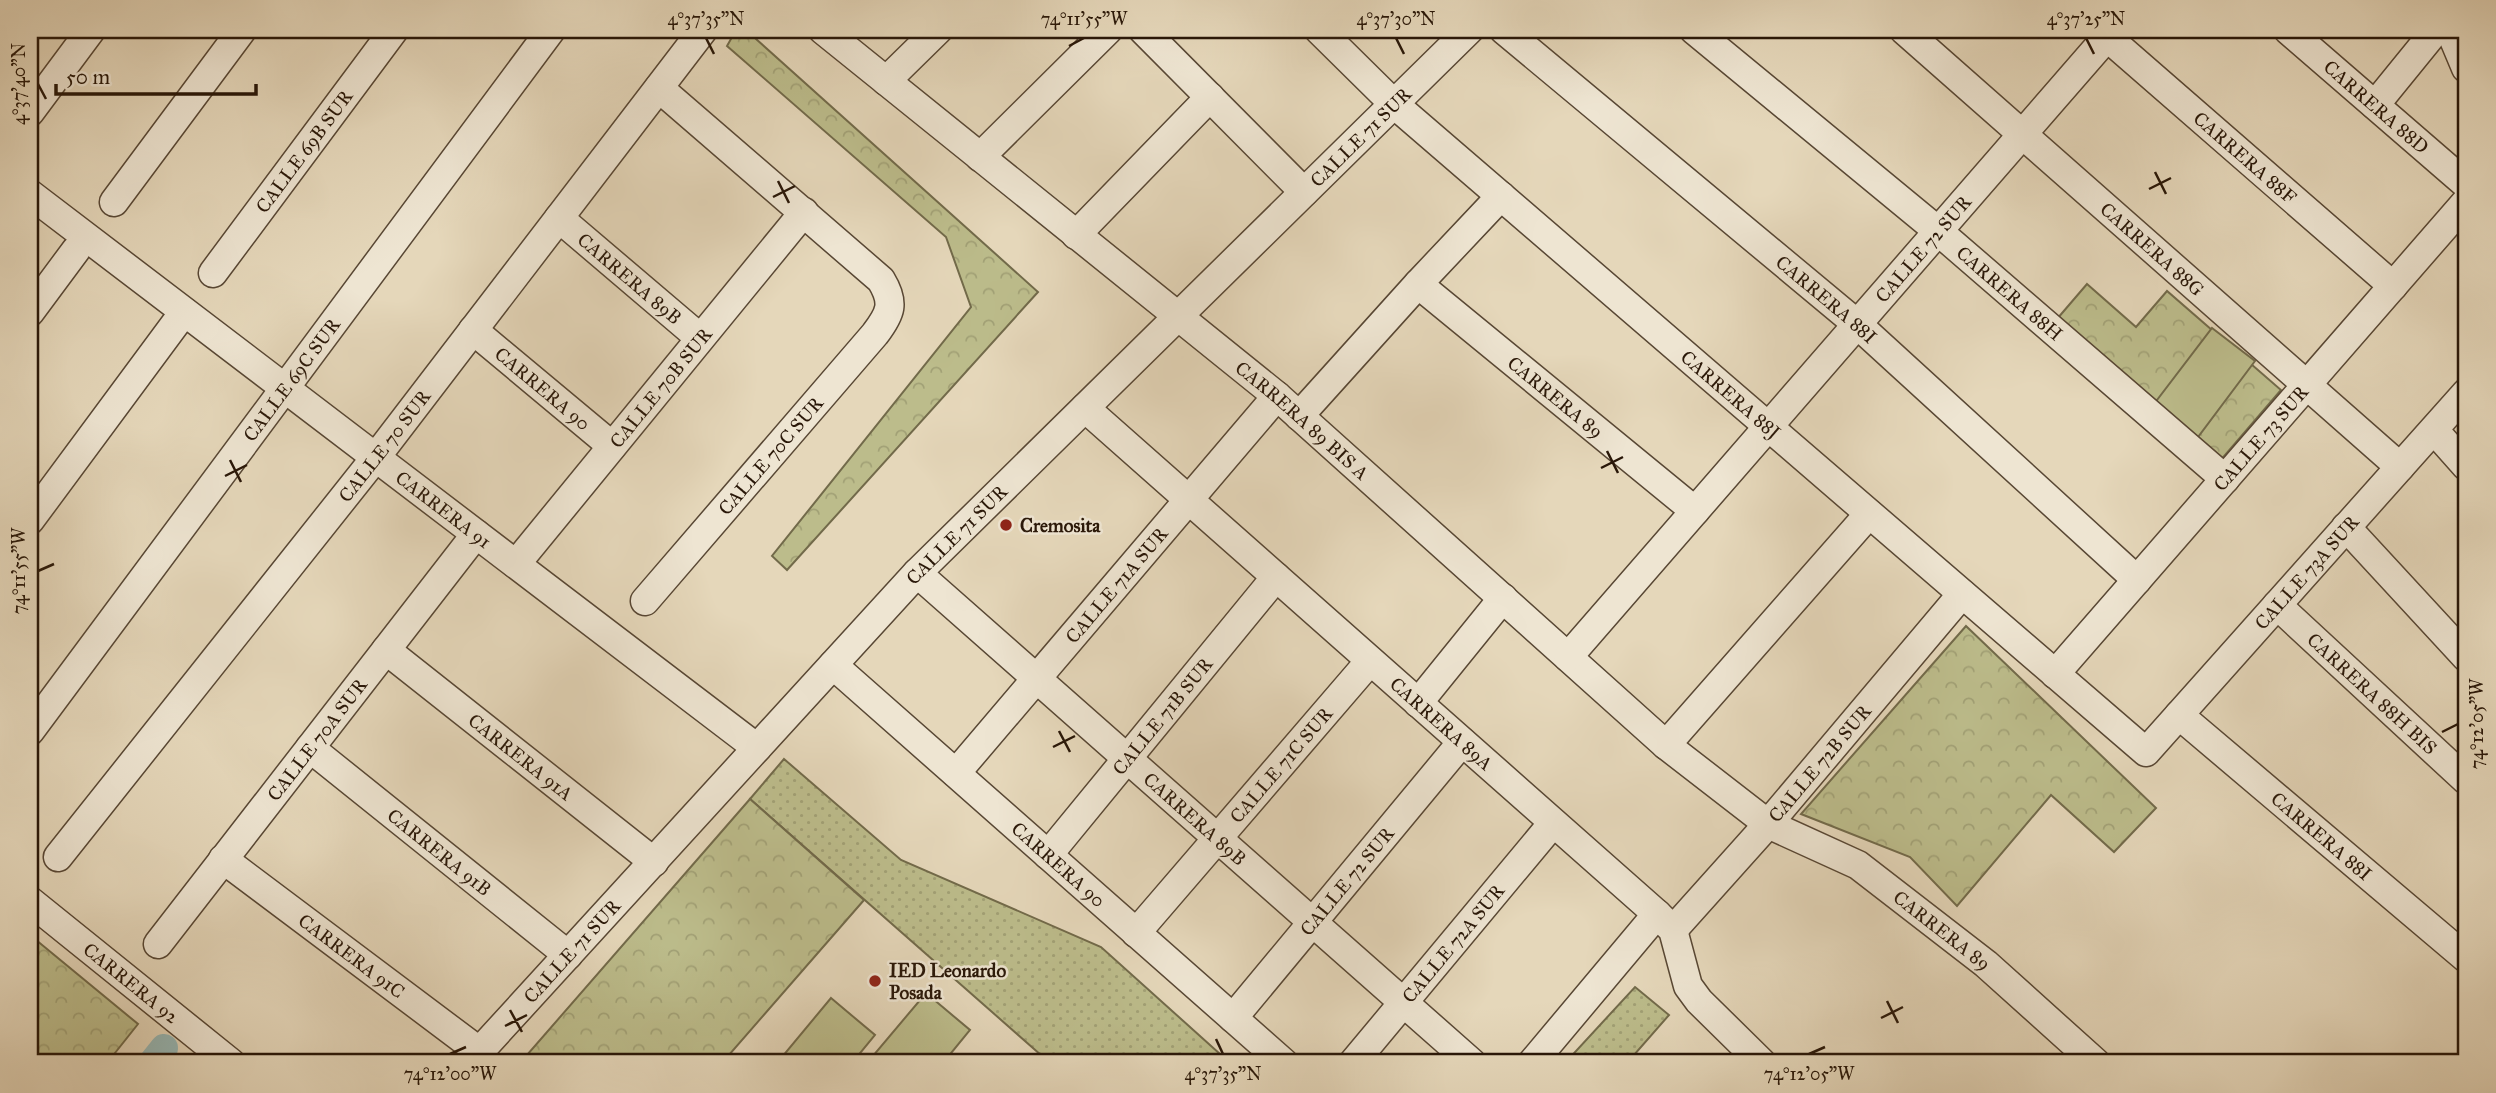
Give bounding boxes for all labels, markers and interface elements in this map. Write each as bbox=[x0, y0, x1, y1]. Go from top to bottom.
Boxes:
text: 4°37'35"N bbox=[667, 8, 745, 30]
text: 74°11'55"W bbox=[1041, 8, 1128, 30]
text: 4°37'30"N bbox=[1356, 8, 1436, 30]
text: 4°37'25"N bbox=[2047, 8, 2125, 30]
text: 4°37'40"N bbox=[8, 43, 30, 125]
scale bar bbox=[56, 52, 256, 96]
street label: CARRERA 88D bbox=[2319, 55, 2434, 158]
text: 50 m bbox=[66, 64, 111, 90]
street label: CALLE 71 SUR bbox=[1305, 82, 1416, 191]
street label: CALLE 69B SUR bbox=[251, 85, 357, 217]
street label: CARRERA 88F bbox=[2189, 106, 2302, 209]
street label: CALLE 72 SUR bbox=[1870, 190, 1976, 307]
street label: CARRERA 88G bbox=[2096, 197, 2209, 301]
street label: CARRERA 89B bbox=[573, 228, 687, 329]
street label: CARRERA 88H bbox=[1952, 241, 2068, 345]
street label: CARRERA 88I bbox=[1771, 250, 1882, 348]
street label: CALLE 69C SUR bbox=[238, 313, 345, 446]
street label: CALLE 70B SUR bbox=[604, 322, 717, 452]
street label: CARRERA 90 bbox=[490, 342, 595, 435]
street label: CARRERA 88J bbox=[1676, 345, 1786, 444]
street label: CARRERA 89 bbox=[1503, 351, 1608, 443]
street label: CARRERA 89 BIS A bbox=[1231, 356, 1374, 484]
street label: CALLE 73 SUR bbox=[2208, 380, 2313, 496]
street label: CALLE 70 SUR bbox=[333, 384, 435, 507]
street label: CALLE 70C SUR bbox=[713, 391, 828, 520]
street label: CARRERA 91 bbox=[391, 465, 496, 553]
street label: CALLE 71 SUR bbox=[901, 479, 1012, 589]
street label: CALLE 73A SUR bbox=[2249, 510, 2364, 634]
place label: Cremosita bbox=[1020, 514, 1101, 537]
marker: Cremosita bbox=[998, 517, 1014, 533]
street label: CALLE 71A SUR bbox=[1060, 522, 1172, 648]
text: 74°11'55"W bbox=[8, 527, 30, 614]
street label: CARRERA 88H BIS bbox=[2303, 628, 2442, 759]
street label: CALLE 71B SUR bbox=[1107, 652, 1217, 779]
street label: CARRERA 89A bbox=[1385, 672, 1498, 775]
street label: CALLE 70A SUR bbox=[262, 673, 372, 805]
text: 74°12'05"W bbox=[2466, 678, 2488, 769]
street label: CALLE 72B SUR bbox=[1763, 699, 1876, 827]
street label: CALLE 71C SUR bbox=[1225, 702, 1337, 827]
street label: CARRERA 91A bbox=[464, 708, 578, 805]
street label: CARRERA 89B bbox=[1139, 767, 1251, 870]
street label: CARRERA 88I bbox=[2267, 787, 2377, 885]
street label: CARRERA 91B bbox=[383, 803, 496, 900]
street label: CARRERA 90 bbox=[1007, 817, 1110, 912]
street label: CALLE 72 SUR bbox=[1295, 821, 1399, 940]
street label: CALLE 72A SUR bbox=[1397, 879, 1509, 1007]
street label: CARRERA 89 bbox=[1889, 885, 1995, 975]
street label: CALLE 71 SUR bbox=[518, 894, 625, 1008]
street label: CARRERA 91C bbox=[294, 908, 409, 1003]
street label: CARRERA 92 bbox=[79, 937, 184, 1028]
place label: IED Leonardo Posada bbox=[889, 959, 1006, 1004]
marker: IED Leonardo Posada bbox=[867, 973, 883, 989]
text: 74°12'00"W bbox=[404, 1063, 497, 1085]
text: 4°37'35"N bbox=[1184, 1063, 1262, 1085]
text: 74°12'05"W bbox=[1764, 1063, 1855, 1085]

